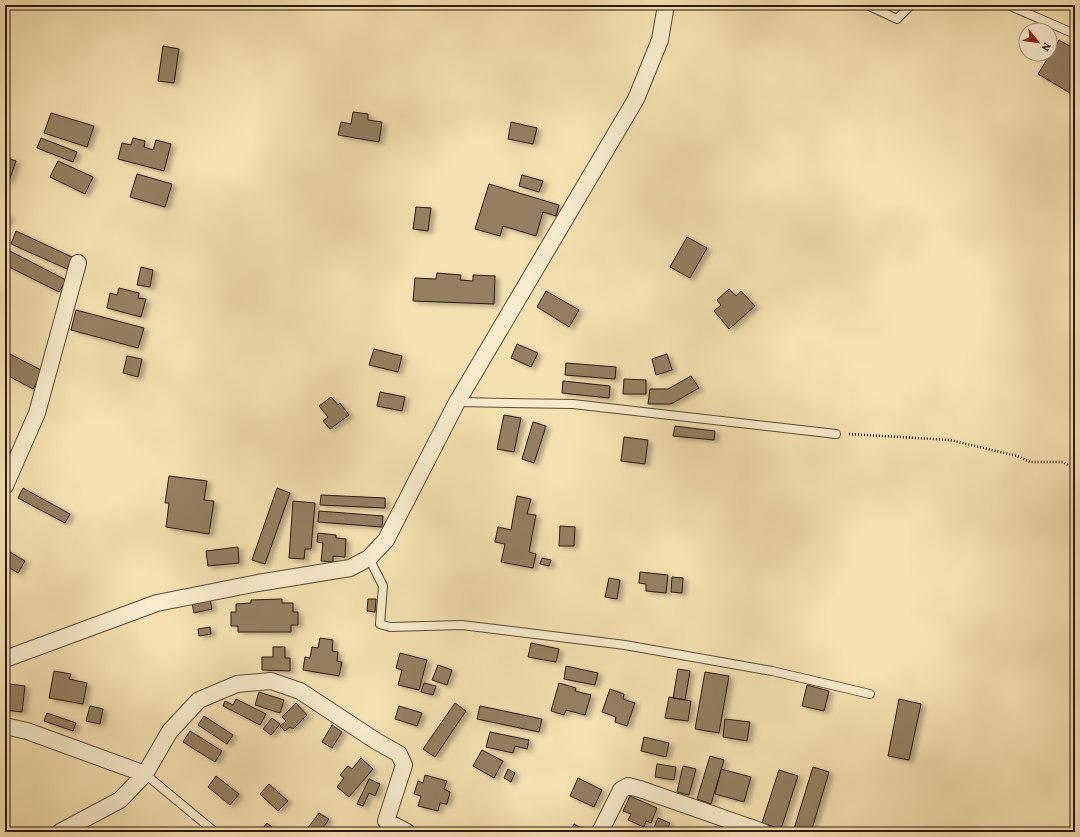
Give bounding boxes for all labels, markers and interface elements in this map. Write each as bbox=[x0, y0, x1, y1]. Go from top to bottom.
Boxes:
north arrow bbox=[1018, 22, 1058, 62]
text: N bbox=[1038, 39, 1055, 54]

